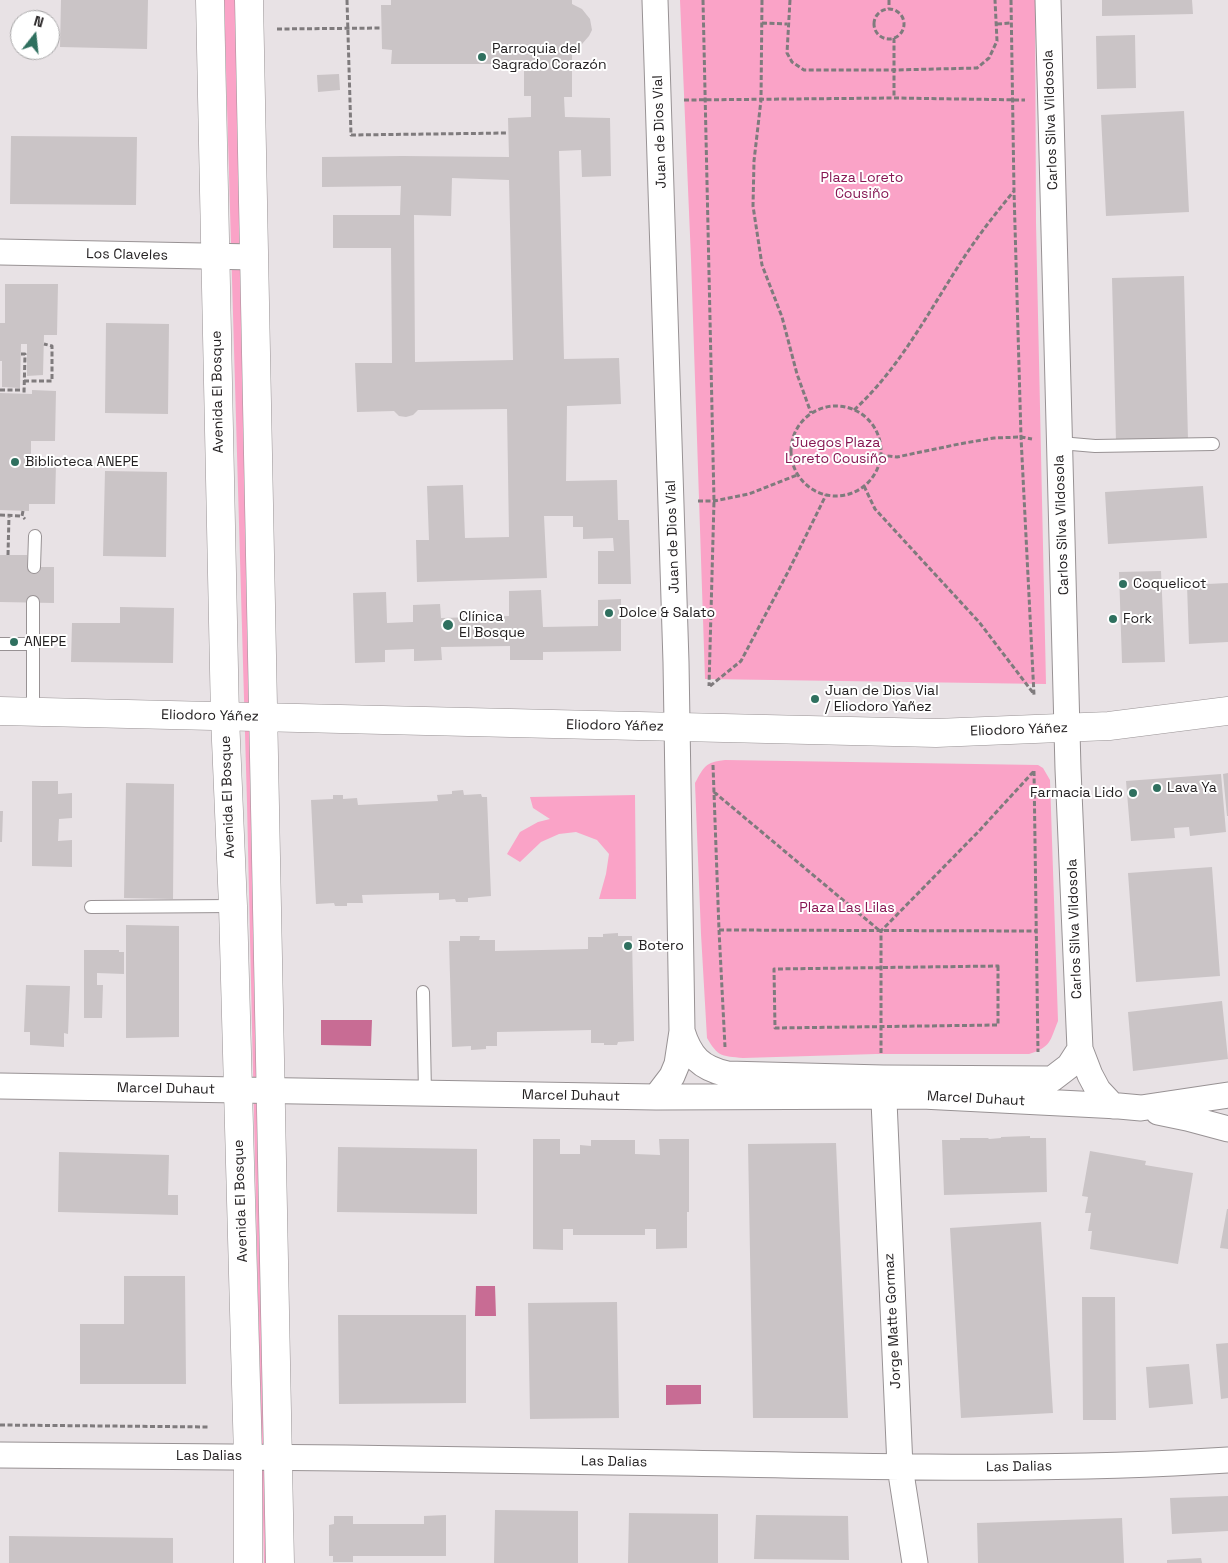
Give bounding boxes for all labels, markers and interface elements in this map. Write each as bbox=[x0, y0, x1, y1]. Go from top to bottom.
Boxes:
north arrow bbox=[10, 10, 60, 60]
text: N bbox=[32, 12, 46, 31]
place label: Parroquia del Sagrado Corazón bbox=[492, 41, 607, 74]
street label: Carlos Silva Vildosola bbox=[1040, 50, 1062, 190]
marker: Parroquia del Sagrado Corazón bbox=[476, 51, 488, 63]
street label: Juan de Dios Vial bbox=[650, 75, 670, 189]
park label: Plaza Loreto Cousiño bbox=[821, 170, 903, 202]
street label: Los Claveles bbox=[86, 246, 168, 264]
street label: Avenida El Bosque bbox=[209, 330, 227, 454]
park label: Juegos Plaza Loreto Cousiño bbox=[785, 435, 887, 468]
place label: Biblioteca ANEPE bbox=[25, 454, 139, 470]
street label: Carlos Silva Vildosola bbox=[1051, 455, 1073, 595]
marker: Biblioteca ANEPE bbox=[9, 456, 21, 468]
street label: Juan de Dios Vial bbox=[663, 480, 683, 594]
place label: Coquelicot bbox=[1133, 576, 1207, 592]
marker: Coquelicot bbox=[1117, 578, 1129, 590]
place label: Dolce & Salato bbox=[619, 605, 715, 621]
marker: Dolce & Salato bbox=[603, 607, 615, 619]
place label: Clínica El Bosque bbox=[459, 609, 525, 642]
place label: Fork bbox=[1123, 611, 1152, 627]
marker: Fork bbox=[1107, 613, 1119, 625]
marker: Clínica El Bosque bbox=[441, 618, 455, 632]
place label: ANEPE bbox=[24, 634, 66, 650]
marker: ANEPE bbox=[8, 636, 20, 648]
place label: Juan de Dios Vial / Eliodoro Yañez bbox=[825, 683, 939, 716]
marker: Juan de Dios Vial / Eliodoro Yañez bbox=[809, 693, 821, 705]
street label: Eliodoro Yáñez bbox=[161, 707, 259, 725]
street label: Eliodoro Yáñez bbox=[566, 717, 664, 735]
street label: Eliodoro Yáñez bbox=[970, 720, 1068, 740]
street label: Avenida El Bosque bbox=[217, 735, 239, 859]
place label: Lava Ya bbox=[1167, 780, 1217, 796]
marker: Lava Ya bbox=[1151, 782, 1163, 794]
place label: Farmacia Lido bbox=[1030, 785, 1123, 801]
marker: Farmacia Lido bbox=[1127, 787, 1139, 799]
street label: Carlos Silva Vildosola bbox=[1064, 859, 1086, 999]
park label: Plaza Las Lilas bbox=[799, 900, 895, 916]
place label: Botero bbox=[638, 938, 684, 954]
marker: Botero bbox=[622, 940, 634, 952]
street label: Marcel Duhaut bbox=[117, 1080, 215, 1098]
street label: Marcel Duhaut bbox=[522, 1087, 620, 1105]
street label: Marcel Duhaut bbox=[927, 1088, 1025, 1110]
street label: Avenida El Bosque bbox=[230, 1139, 252, 1263]
street label: Jorge Matte Gormaz bbox=[881, 1253, 905, 1389]
street label: Las Dalias bbox=[176, 1448, 242, 1464]
street label: Las Dalias bbox=[581, 1453, 647, 1471]
street label: Las Dalias bbox=[986, 1458, 1052, 1476]

